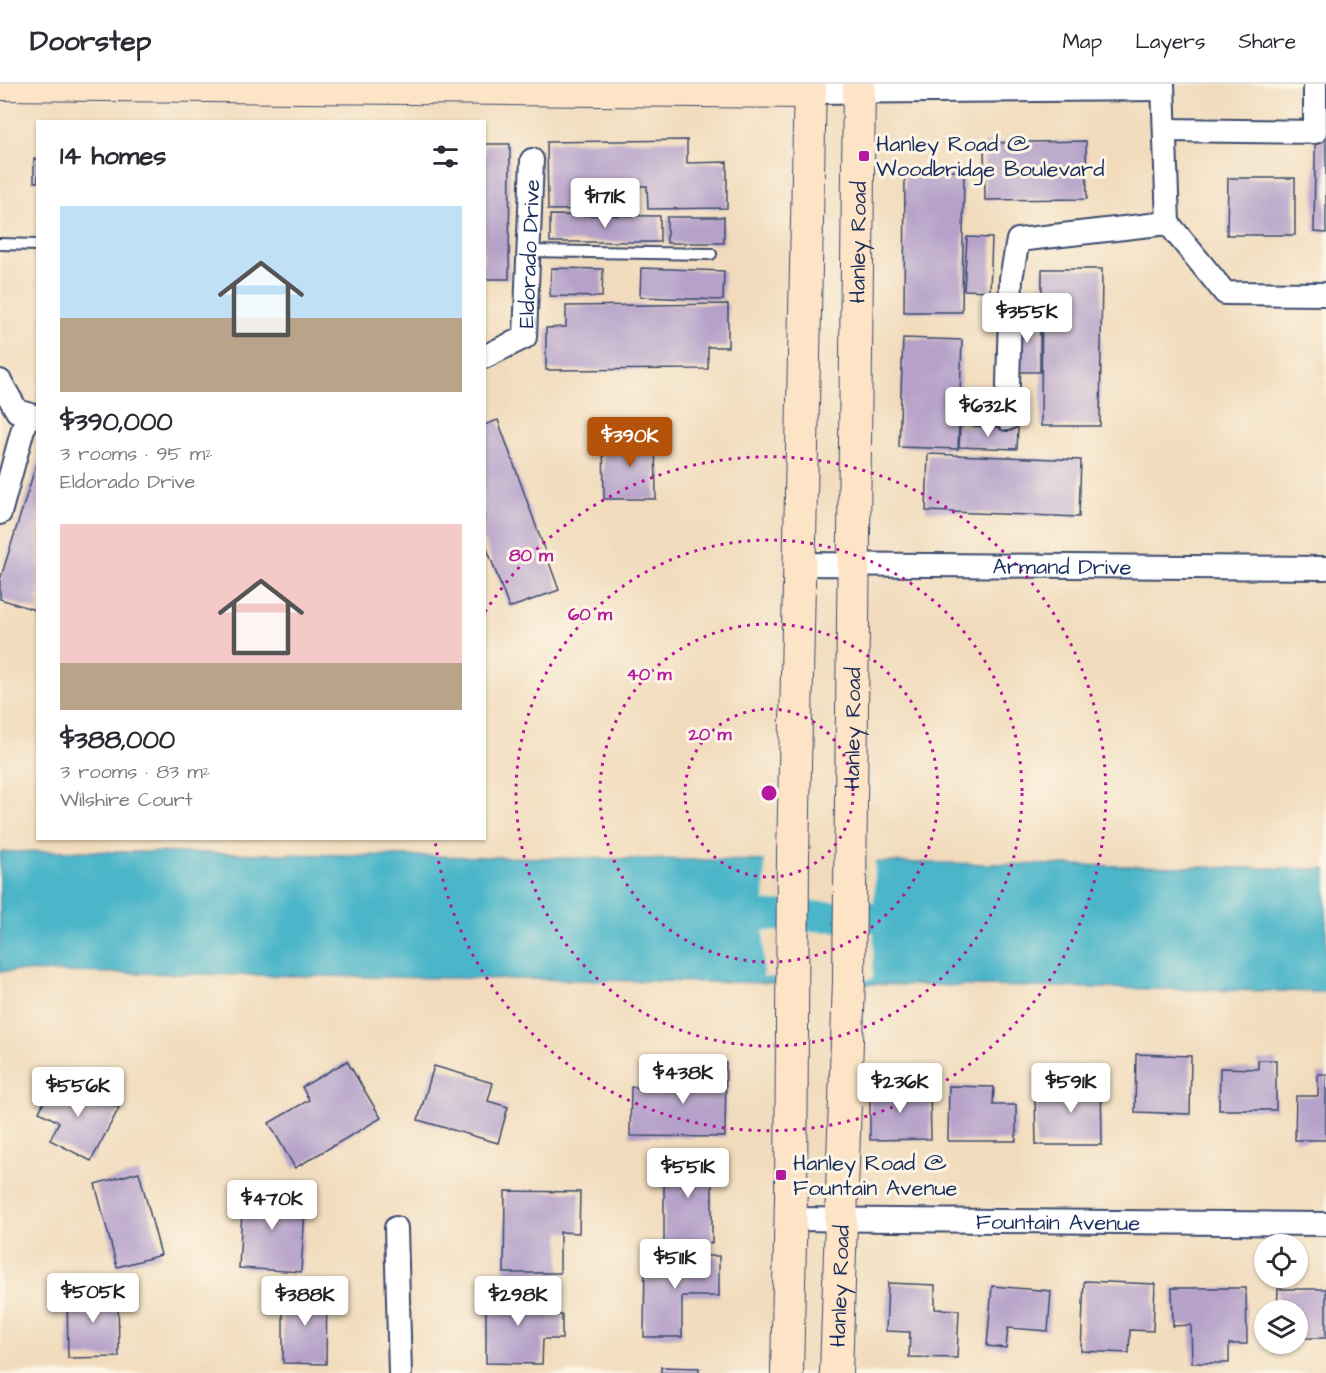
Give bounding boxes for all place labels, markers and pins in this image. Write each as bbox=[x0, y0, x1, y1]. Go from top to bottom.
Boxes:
place label: Hanley Road @ Woodbridge Boulevard bbox=[876, 129, 1104, 186]
marker: Hanley Road @ Woodbridge Boulevard bbox=[857, 149, 871, 163]
pin: $171K bbox=[563, 178, 647, 229]
pin: $355K bbox=[985, 293, 1069, 344]
pin: $632K bbox=[946, 387, 1030, 438]
pin: $390K bbox=[588, 417, 672, 468]
centre of rings bbox=[759, 783, 779, 803]
pin: $438K bbox=[641, 1054, 725, 1105]
pin: $236K bbox=[858, 1063, 942, 1114]
pin: $591K bbox=[1029, 1063, 1113, 1114]
pin: $556K bbox=[36, 1067, 120, 1118]
pin: $551K bbox=[646, 1148, 730, 1199]
place label: Hanley Road @ Fountain Avenue bbox=[793, 1148, 958, 1204]
marker: Hanley Road @ Fountain Avenue bbox=[774, 1168, 788, 1182]
pin: $470K bbox=[230, 1180, 314, 1231]
pin: $511K bbox=[633, 1239, 717, 1290]
pin: $505K bbox=[51, 1273, 135, 1324]
pin: $388K bbox=[263, 1276, 347, 1327]
pin: $298K bbox=[476, 1276, 560, 1327]

